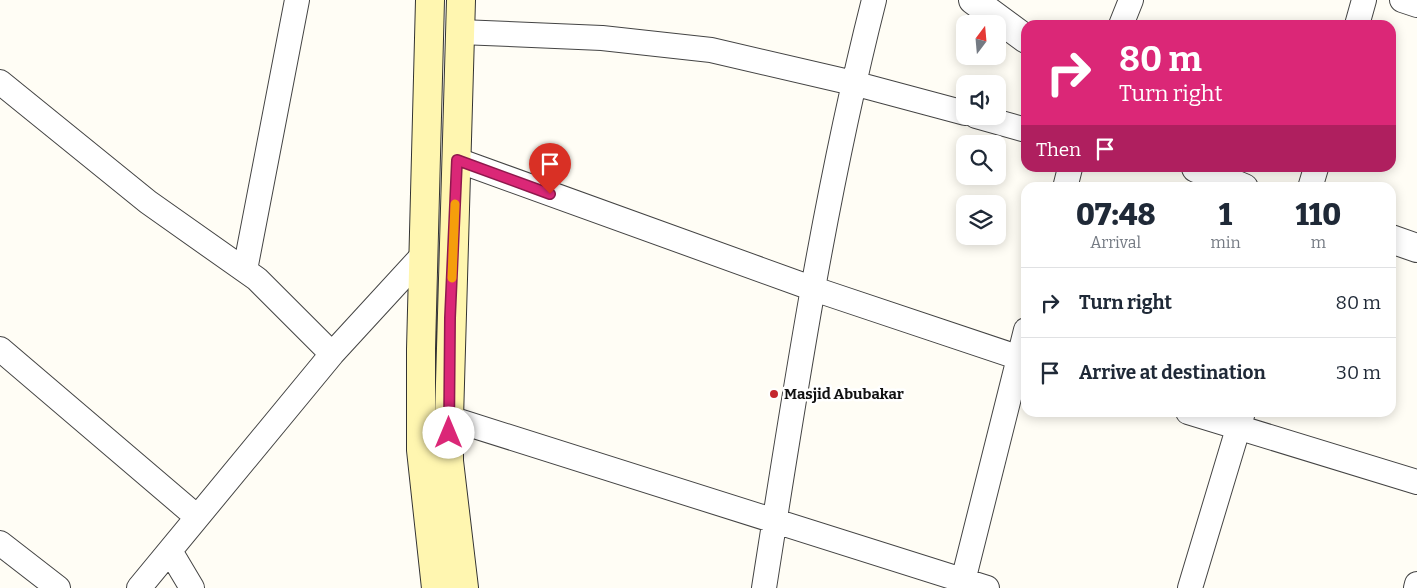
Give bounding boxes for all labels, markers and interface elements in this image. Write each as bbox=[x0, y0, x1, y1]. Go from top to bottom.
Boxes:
north arrow bbox=[956, 15, 1006, 65]
map controls bbox=[956, 15, 1006, 245]
text: 80 m bbox=[1119, 38, 1202, 80]
icon: right bbox=[1036, 40, 1101, 105]
button: sound bbox=[956, 75, 1006, 125]
text: Turn right bbox=[1119, 80, 1222, 107]
button: search bbox=[956, 135, 1006, 185]
icon: arrive bbox=[1091, 135, 1119, 163]
text: Then bbox=[1036, 138, 1081, 161]
pin bbox=[529, 143, 571, 194]
icon: arrive bbox=[536, 150, 564, 178]
button: layers bbox=[956, 195, 1006, 245]
text: 07:48 bbox=[1076, 197, 1155, 233]
text: 1 bbox=[1219, 197, 1232, 233]
text: 110 bbox=[1296, 197, 1341, 233]
text: Arrival bbox=[1090, 233, 1141, 252]
text: min bbox=[1210, 233, 1241, 252]
text: m bbox=[1311, 233, 1326, 252]
icon: right bbox=[1036, 289, 1064, 317]
text: Turn right bbox=[1079, 291, 1172, 314]
text: 80 m bbox=[1335, 291, 1381, 314]
icon: arrive bbox=[1036, 359, 1064, 387]
text: Arrive at destination bbox=[1079, 361, 1266, 384]
text: 30 m bbox=[1336, 361, 1381, 384]
place label: Masjid Abubakar bbox=[784, 385, 904, 403]
marker: Masjid Abubakar bbox=[768, 388, 780, 400]
position arrow bbox=[422, 406, 474, 458]

